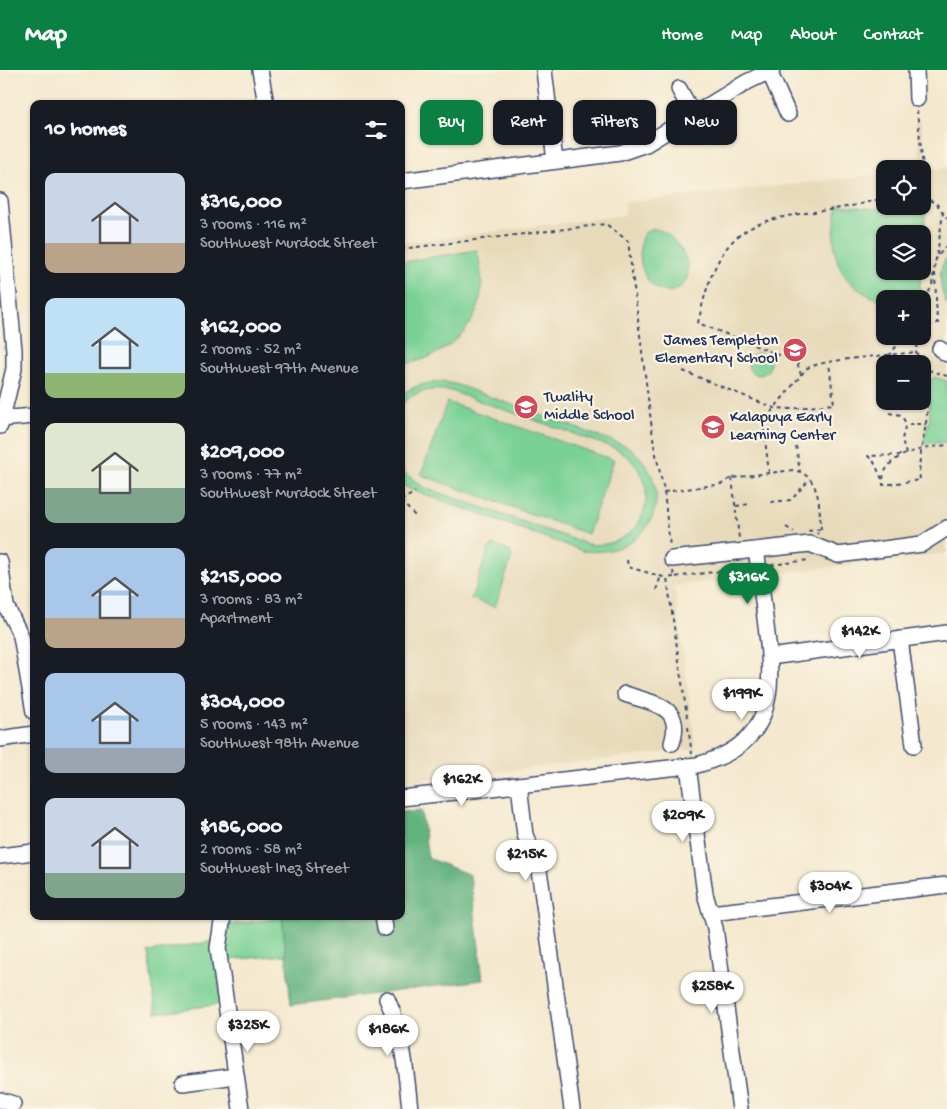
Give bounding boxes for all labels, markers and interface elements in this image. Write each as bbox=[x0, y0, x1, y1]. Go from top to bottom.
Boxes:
text: Map bbox=[25, 21, 67, 50]
text: Home bbox=[661, 25, 703, 46]
text: Map bbox=[731, 25, 762, 46]
text: About bbox=[790, 25, 836, 46]
text: Contact bbox=[864, 25, 922, 46]
chip: Buy bbox=[420, 100, 483, 145]
chip: Rent bbox=[493, 100, 563, 145]
chip: Filters bbox=[573, 100, 656, 145]
chip: New bbox=[666, 100, 737, 145]
icon: filters bbox=[362, 116, 390, 144]
text: 10 homes bbox=[45, 118, 126, 143]
map controls bbox=[876, 160, 931, 410]
button: locate bbox=[876, 160, 931, 215]
text: $316,000 bbox=[200, 191, 282, 216]
icon: home bbox=[85, 193, 145, 253]
text: 3 rooms · 116 m² bbox=[200, 216, 307, 235]
button: layers bbox=[876, 225, 931, 280]
text: Southwest Murdock Street bbox=[200, 235, 376, 254]
button: + bbox=[876, 290, 931, 345]
text: $162,000 bbox=[200, 316, 281, 341]
icon: home bbox=[85, 318, 145, 378]
place label: James Templeton Elementary School bbox=[655, 332, 778, 369]
school or university icon: James Templeton Elementary School bbox=[782, 337, 808, 363]
text: 2 rooms · 52 m² bbox=[200, 341, 302, 360]
button: − bbox=[876, 355, 931, 410]
text: Southwest 97th Avenue bbox=[200, 360, 359, 379]
place label: Twality Middle School bbox=[543, 389, 634, 426]
school or university icon: Twality Middle School bbox=[513, 394, 539, 420]
place label: Kalapuya Early Learning Center bbox=[730, 409, 837, 446]
school or university icon: Kalapuya Early Learning Center bbox=[700, 414, 726, 440]
text: $209,000 bbox=[200, 441, 285, 466]
icon: home bbox=[85, 443, 145, 503]
text: 3 rooms · 77 m² bbox=[200, 466, 302, 485]
text: Southwest Murdock Street bbox=[200, 485, 376, 504]
pin: $316K bbox=[713, 562, 783, 605]
text: $215,000 bbox=[200, 566, 282, 591]
icon: home bbox=[85, 568, 145, 628]
text: $316K bbox=[729, 569, 767, 588]
text: 3 rooms · 83 m² bbox=[200, 591, 303, 610]
text: Apartment bbox=[200, 610, 272, 629]
pin: $142K bbox=[825, 616, 895, 659]
text: $142K bbox=[841, 623, 879, 642]
pin: $199K bbox=[707, 678, 777, 721]
text: $199K bbox=[723, 685, 761, 704]
text: $304,000 bbox=[200, 691, 285, 716]
icon: home bbox=[85, 693, 145, 753]
text: 5 rooms · 143 m² bbox=[200, 716, 308, 735]
text: Southwest 98th Avenue bbox=[200, 735, 359, 754]
pin: $162K bbox=[427, 764, 497, 807]
text: $162K bbox=[443, 771, 481, 790]
pin: $209K bbox=[648, 800, 718, 843]
text: $209K bbox=[663, 807, 703, 826]
text: $186,000 bbox=[200, 816, 282, 841]
icon: home bbox=[85, 818, 145, 878]
pin: $215K bbox=[491, 840, 561, 882]
text: 2 rooms · 58 m² bbox=[200, 841, 302, 860]
text: $215K bbox=[507, 846, 545, 865]
text: Southwest Inez Street bbox=[200, 860, 348, 879]
pin: $304K bbox=[795, 872, 865, 914]
text: $304K bbox=[810, 878, 850, 897]
pin: $258K bbox=[677, 972, 747, 1014]
text: $258K bbox=[691, 978, 733, 997]
pin: $325K bbox=[213, 1010, 283, 1053]
pin: $186K bbox=[353, 1014, 423, 1057]
text: $325K bbox=[228, 1017, 268, 1036]
text: $186K bbox=[368, 1021, 408, 1040]

